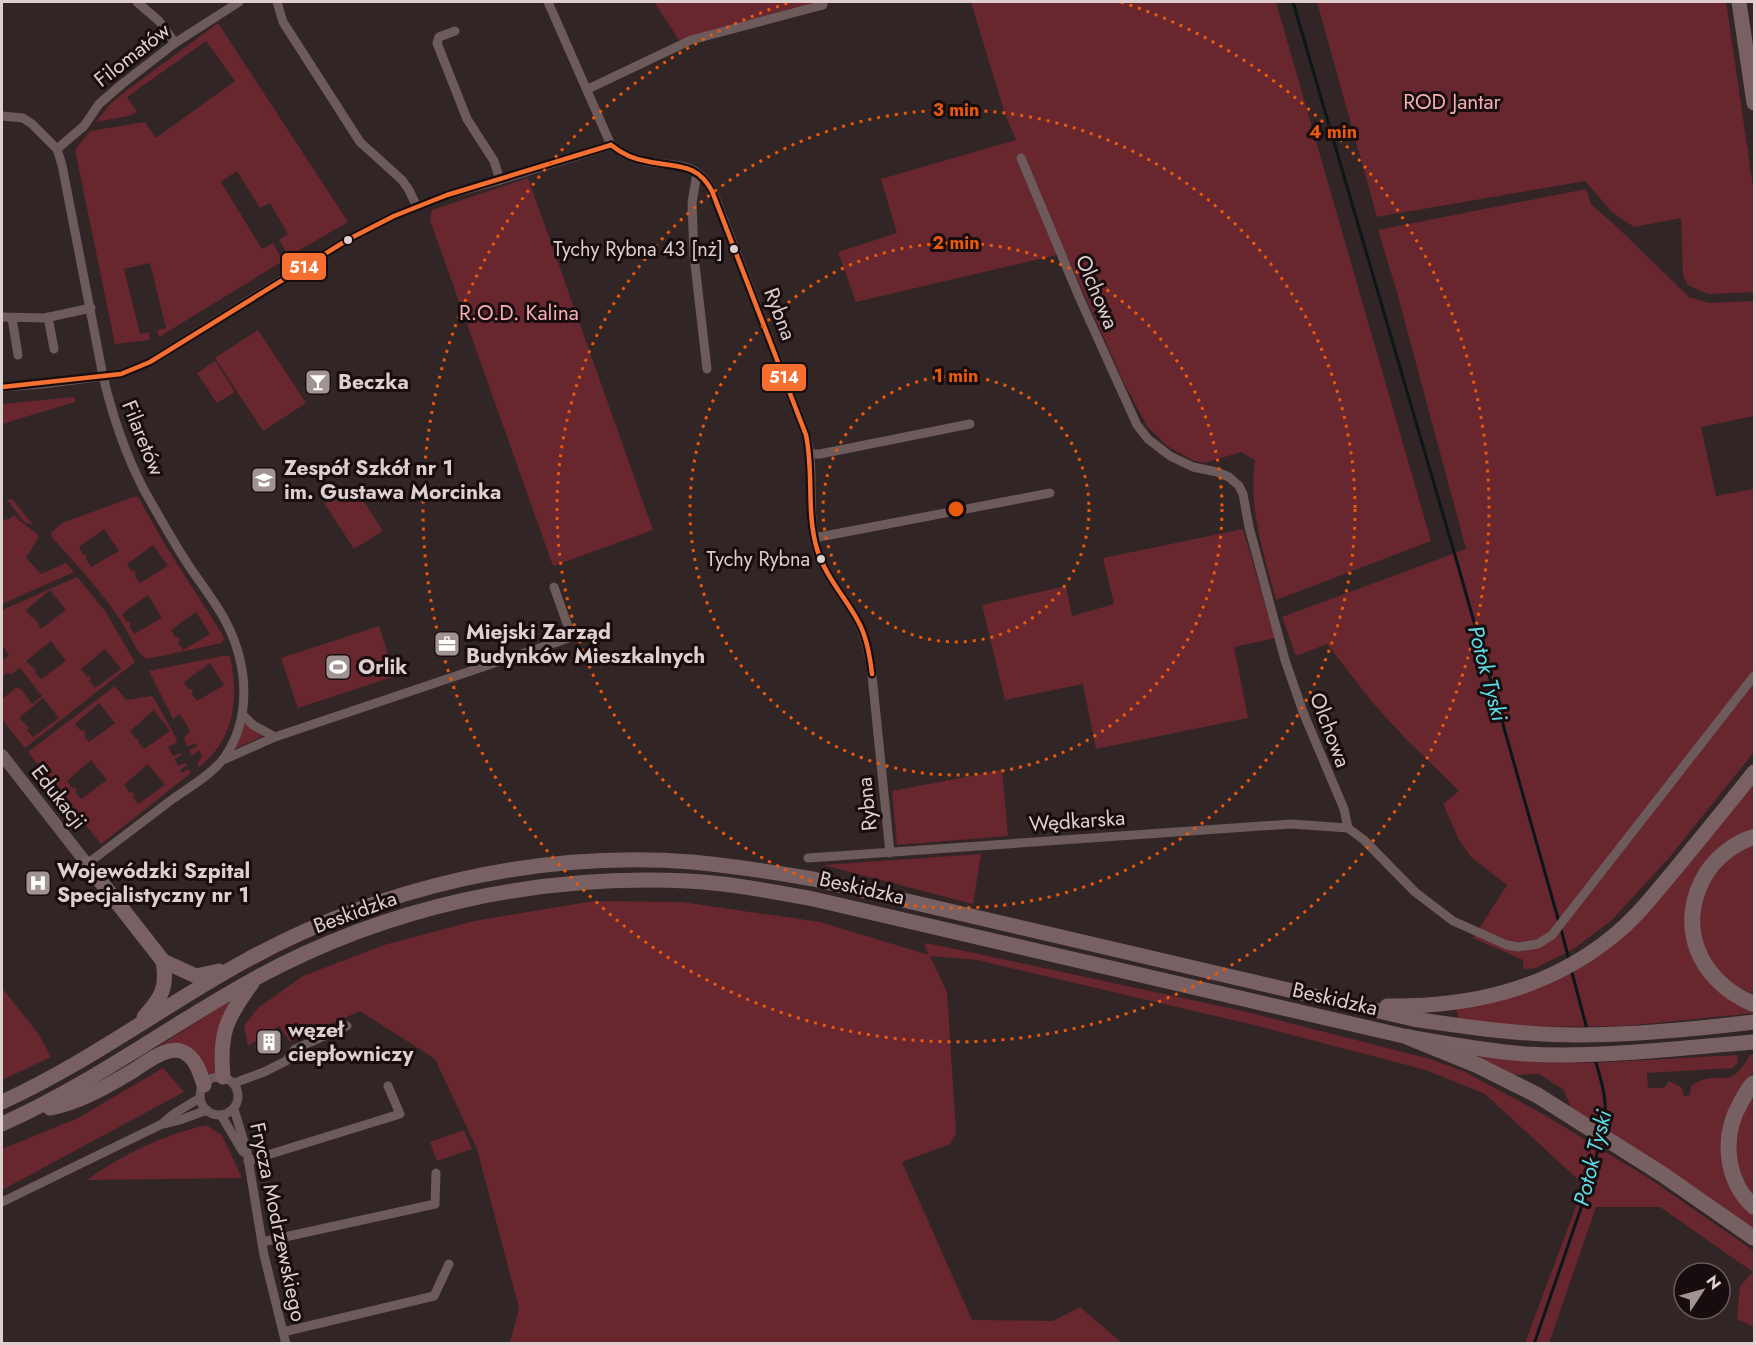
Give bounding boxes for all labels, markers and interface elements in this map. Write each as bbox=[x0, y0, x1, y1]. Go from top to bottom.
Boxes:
street label: Filomatów bbox=[88, 15, 177, 94]
park label: ROD Jantar bbox=[1403, 87, 1502, 117]
text: 3 min bbox=[933, 97, 979, 123]
text: 4 min bbox=[1309, 119, 1357, 145]
text: 2 min bbox=[932, 230, 980, 256]
unlabelled marker bbox=[342, 234, 354, 246]
place label: Tychy Rybna 43 [nż] bbox=[553, 235, 723, 264]
marker: Tychy Rybna 43 [nż] bbox=[728, 243, 740, 255]
street label: Olchowa bbox=[1068, 250, 1126, 334]
line badge: 514 bbox=[281, 252, 327, 281]
text: 514 bbox=[289, 256, 319, 279]
street label: Rybna bbox=[756, 283, 804, 345]
park label: R.O.D. Kalina bbox=[459, 298, 579, 328]
line badge: 514 bbox=[761, 363, 807, 392]
text: 1 min bbox=[934, 363, 978, 389]
text: 514 bbox=[769, 366, 799, 389]
bar icon: Beczka bbox=[303, 367, 333, 397]
place label: Beczka bbox=[338, 367, 409, 397]
street label: Filaretów bbox=[114, 396, 172, 481]
place label: Zespół Szkół nr 1 im. Gustawa Morcinka bbox=[284, 453, 501, 507]
school or university icon: Zespół Szkół nr 1 im. Gustawa Morcinka bbox=[249, 465, 279, 495]
centre of rings bbox=[946, 499, 966, 519]
place label: Tychy Rybna bbox=[707, 545, 810, 574]
marker: Tychy Rybna bbox=[815, 553, 827, 565]
place label: Miejski Zarząd Budynków Mieszkalnych bbox=[466, 617, 705, 671]
water label: Potok Tyski bbox=[1460, 622, 1516, 725]
office icon: Miejski Zarząd Budynków Mieszkalnych bbox=[432, 629, 462, 659]
sports icon: Orlik bbox=[323, 652, 353, 682]
place label: Orlik bbox=[358, 652, 407, 682]
street label: Olchowa bbox=[1302, 688, 1358, 772]
street label: Edukacji bbox=[24, 758, 94, 836]
street label: Rybna bbox=[849, 776, 885, 832]
street label: Wędkarska bbox=[1028, 803, 1126, 839]
place label: Wojewódzki Szpital Specjalistyczny nr 1 bbox=[57, 856, 250, 910]
street label: Beskidzka bbox=[816, 864, 908, 912]
hospital icon: Wojewódzki Szpital Specjalistyczny nr 1 bbox=[23, 868, 53, 898]
street label: Beskidzka bbox=[309, 883, 401, 941]
street label: Beskidzka bbox=[1289, 975, 1381, 1023]
place label: węzeł ciepłowniczy bbox=[287, 1015, 414, 1069]
building icon: węzeł ciepłowniczy bbox=[254, 1027, 284, 1057]
water label: Potok Tyski bbox=[1565, 1106, 1619, 1209]
street label: Frycza Modrzewskiego bbox=[242, 1120, 314, 1324]
north arrow bbox=[1672, 1261, 1732, 1321]
text: N bbox=[1701, 1271, 1727, 1294]

